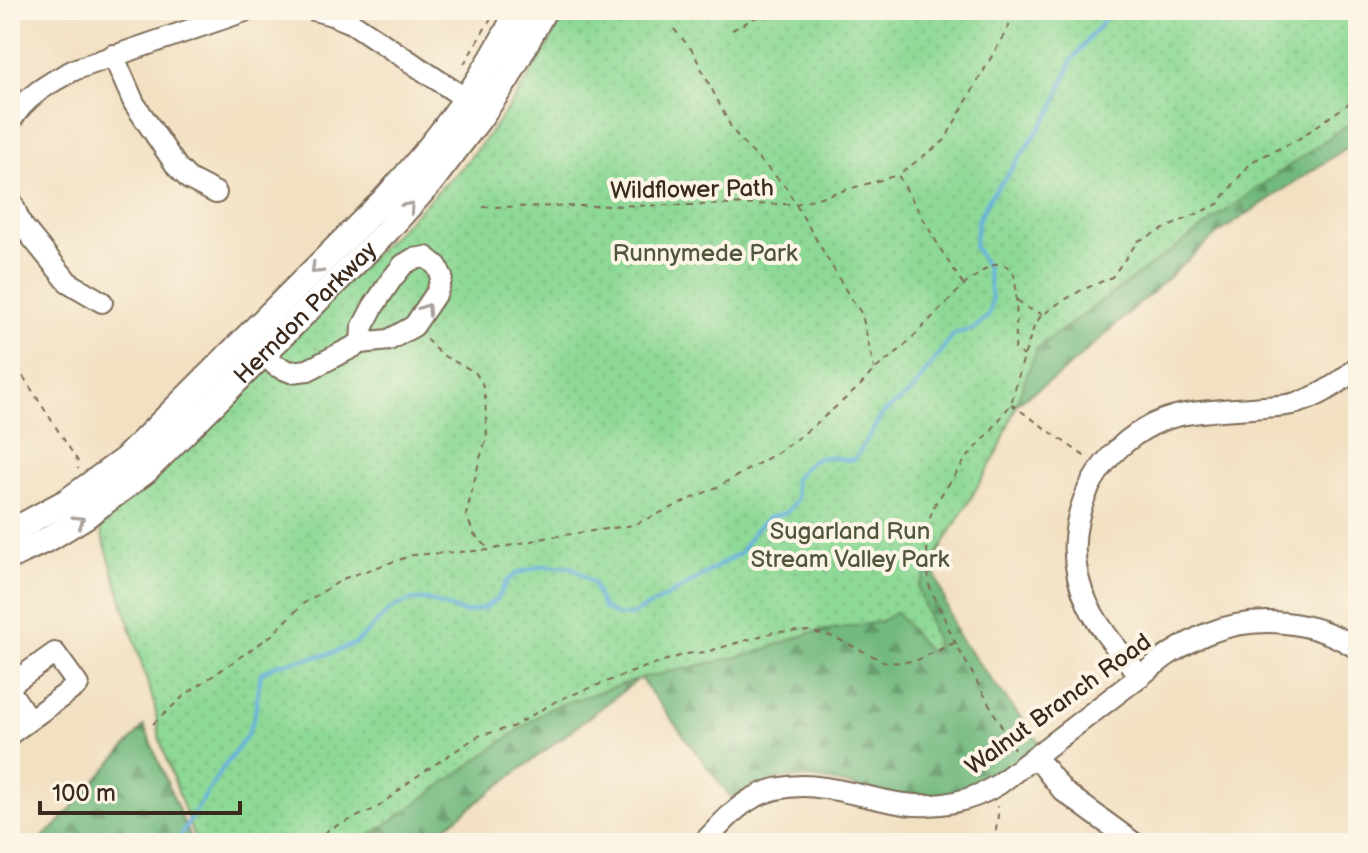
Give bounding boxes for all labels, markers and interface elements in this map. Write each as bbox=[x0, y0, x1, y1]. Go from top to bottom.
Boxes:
street label: Wildflower Path bbox=[610, 174, 774, 205]
one-way arrow bbox=[399, 202, 414, 216]
street label: Herndon Parkway bbox=[228, 236, 383, 390]
park label: Runnymede Park bbox=[612, 239, 798, 268]
one-way arrow bbox=[311, 259, 325, 274]
one-way arrow bbox=[416, 303, 431, 317]
one-way arrow bbox=[70, 515, 85, 530]
park label: Sugarland Run Stream Valley Park bbox=[751, 517, 949, 574]
street label: Walnut Branch Road bbox=[960, 627, 1157, 781]
scale bar bbox=[40, 765, 240, 815]
text: 100 m bbox=[52, 779, 116, 808]

